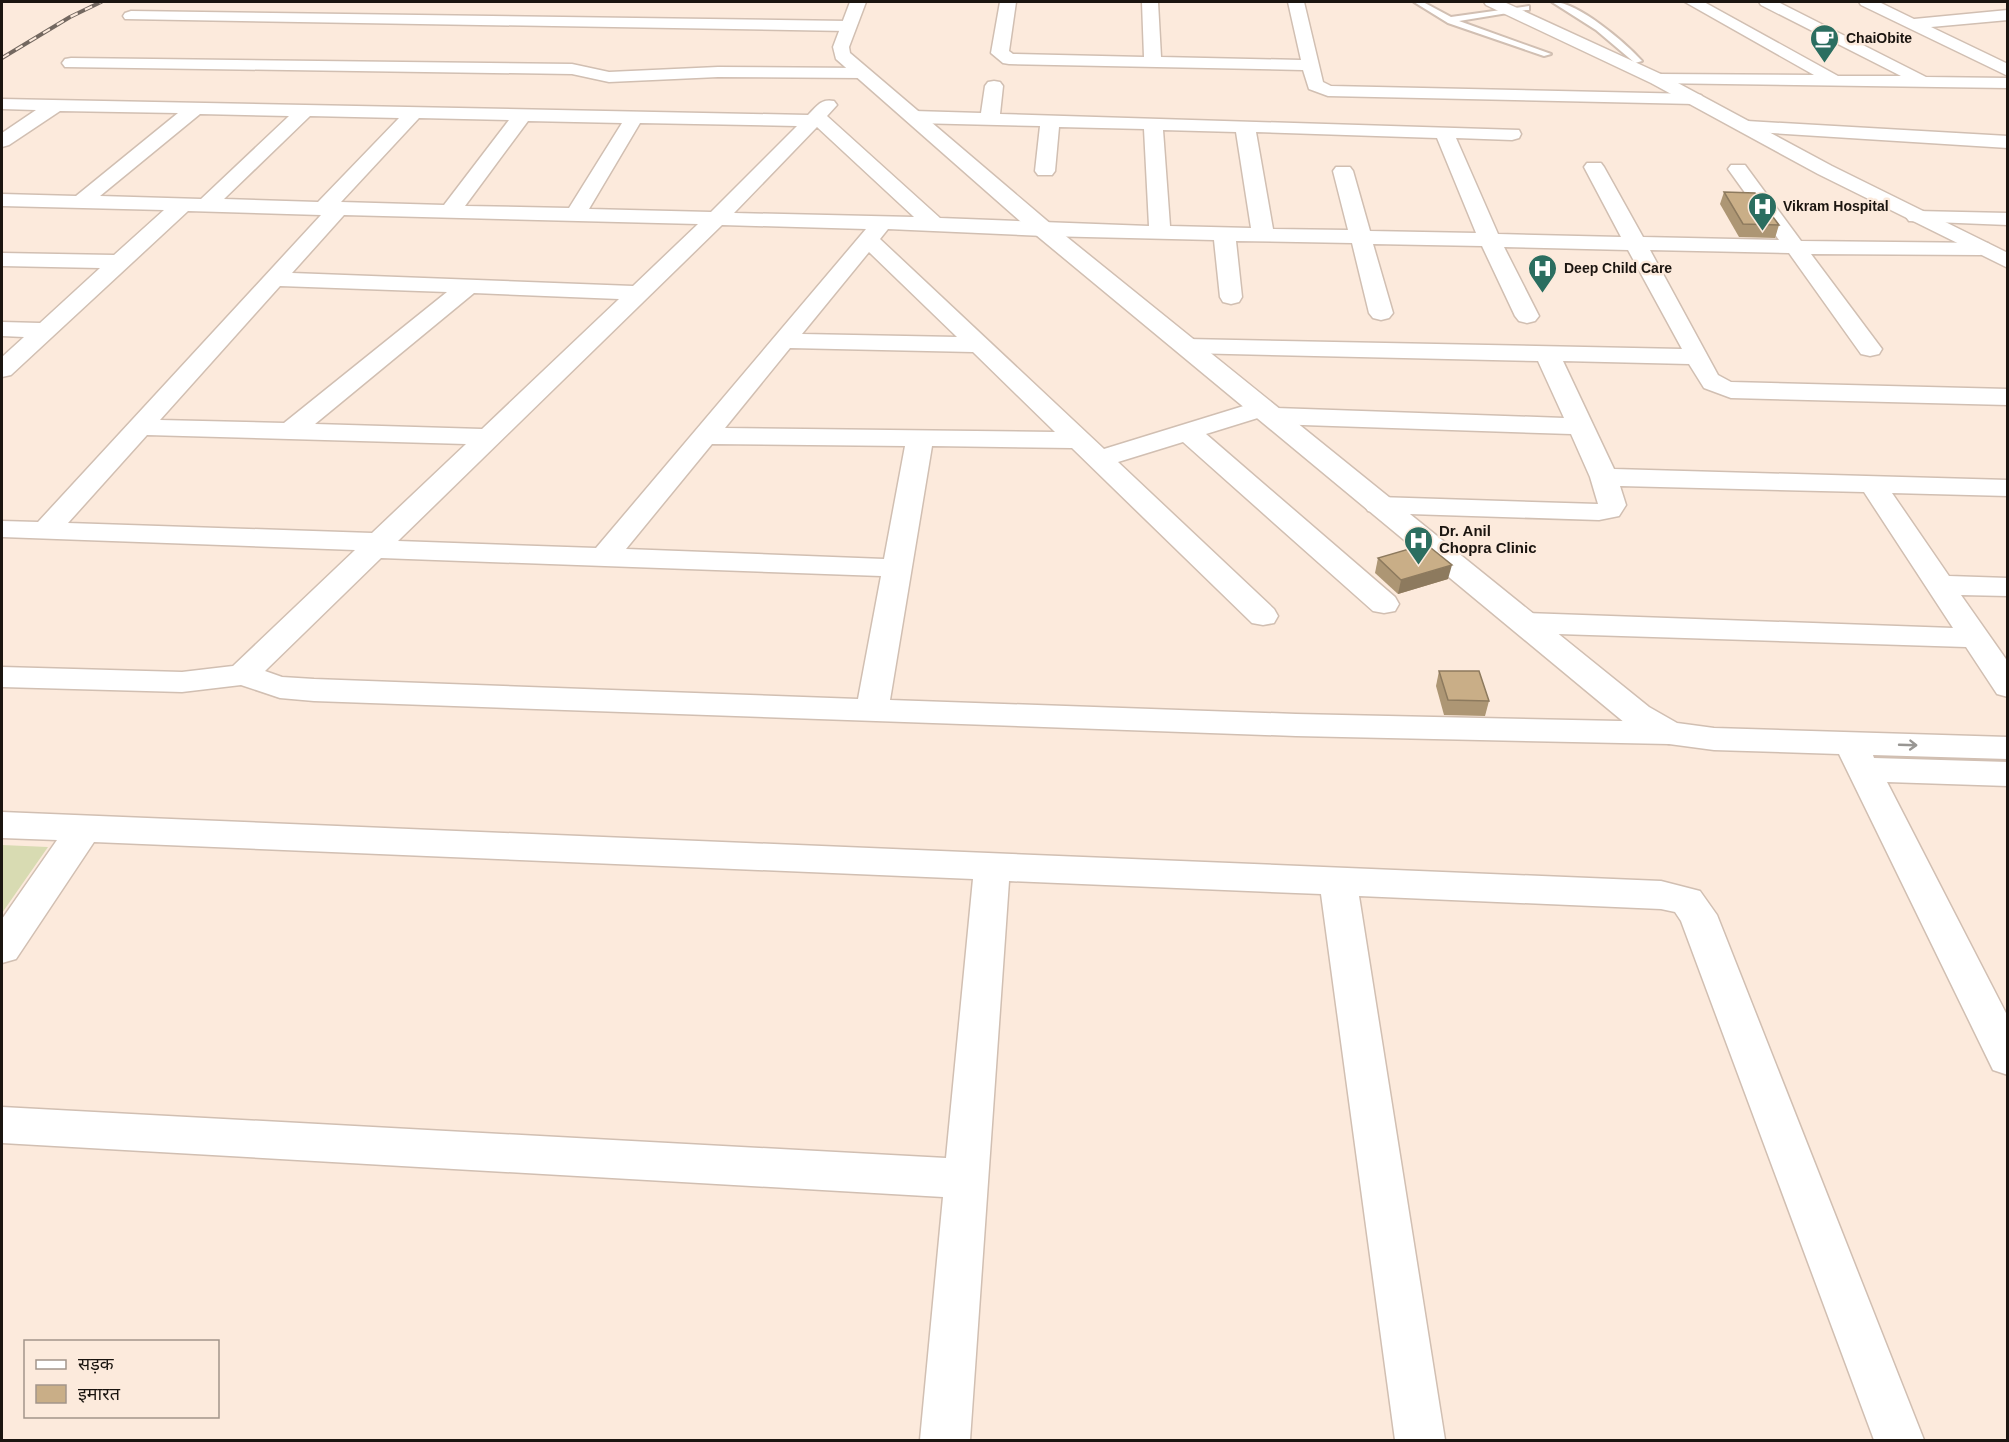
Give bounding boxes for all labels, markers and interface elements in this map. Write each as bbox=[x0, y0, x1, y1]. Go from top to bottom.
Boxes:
cafe icon: ChaiObite bbox=[1809, 22, 1841, 64]
place label: ChaiObite bbox=[1846, 30, 1912, 46]
hospital icon: Vikram Hospital bbox=[1746, 190, 1778, 232]
place label: Vikram Hospital bbox=[1783, 198, 1889, 214]
hospital icon: Deep Child Care bbox=[1527, 252, 1559, 294]
place label: Deep Child Care bbox=[1564, 260, 1672, 276]
place label: Dr. Anil Chopra Clinic bbox=[1439, 522, 1537, 556]
hospital icon: Dr. Anil Chopra Clinic bbox=[1402, 524, 1434, 566]
one-way arrow bbox=[1897, 739, 1917, 751]
legend bbox=[24, 1340, 219, 1418]
text: सड़क bbox=[78, 1354, 115, 1374]
text: इमारत bbox=[78, 1384, 121, 1404]

